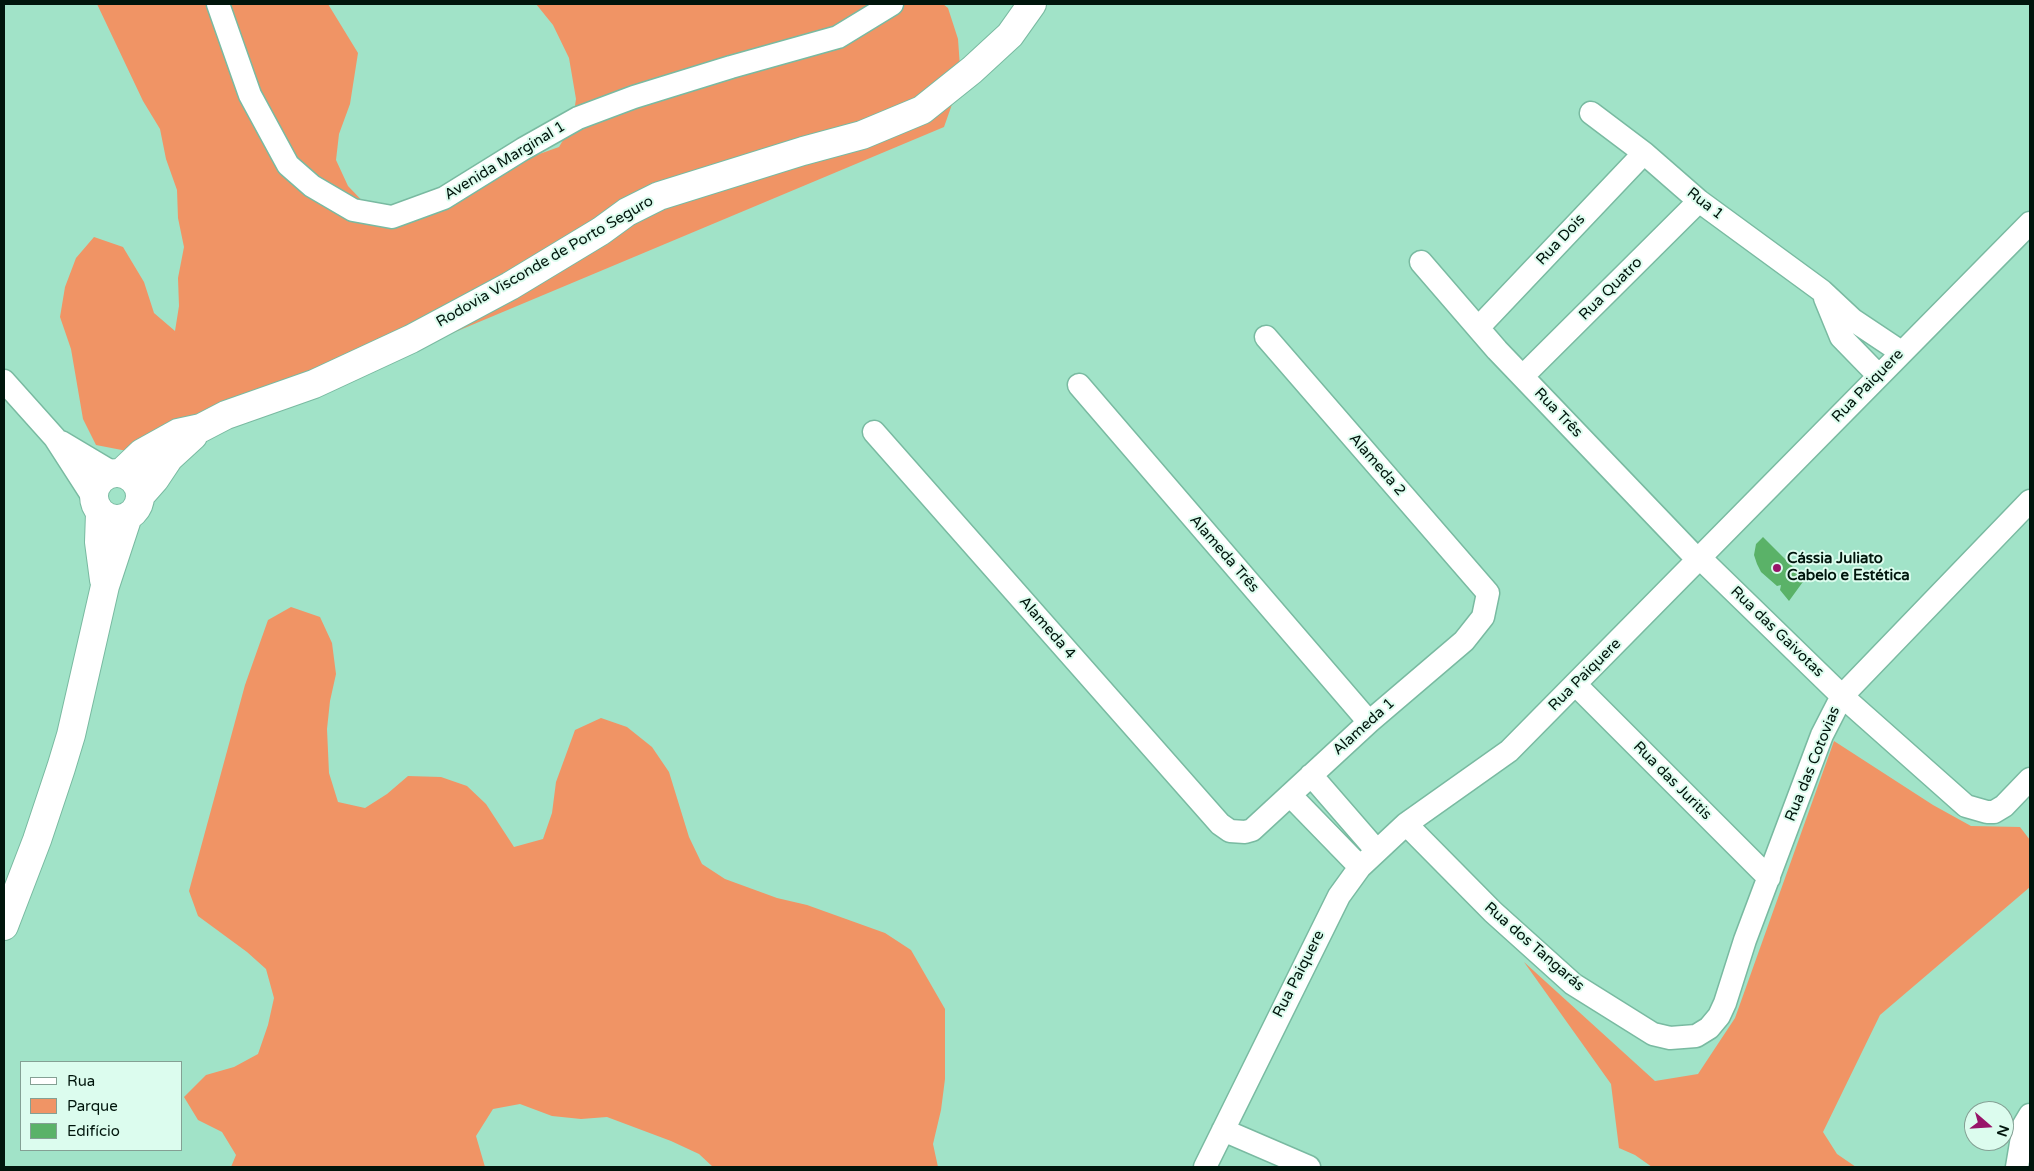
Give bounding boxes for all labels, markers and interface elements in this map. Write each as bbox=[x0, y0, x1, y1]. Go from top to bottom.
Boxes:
street label: Avenida Marginal 1 bbox=[441, 118, 569, 204]
street label: Rua 1 bbox=[1683, 184, 1727, 224]
street label: Rodovia Visconde de Porto Seguro bbox=[433, 192, 657, 332]
street label: Rua Dois bbox=[1533, 211, 1589, 269]
street label: Rua Quatro bbox=[1576, 254, 1646, 324]
street label: Rua Paiquere bbox=[1828, 346, 1908, 426]
street label: Rua Três bbox=[1530, 385, 1586, 441]
street label: Alameda 2 bbox=[1345, 430, 1409, 500]
street label: Alameda Três bbox=[1185, 512, 1263, 596]
place label: Cássia Juliato Cabelo e Estética bbox=[1787, 550, 1910, 585]
marker: Cássia Juliato Cabelo e Estética bbox=[1771, 562, 1783, 574]
street label: Rua das Gaivotas bbox=[1727, 583, 1827, 681]
street label: Alameda 4 bbox=[1015, 593, 1079, 663]
street label: Rua Paiquere bbox=[1545, 635, 1625, 715]
street label: Alameda 1 bbox=[1329, 695, 1399, 759]
street label: Rua das Cotovias bbox=[1782, 704, 1844, 824]
street label: Rua das Juritis bbox=[1629, 738, 1715, 824]
street label: Rua dos Tangarás bbox=[1480, 899, 1588, 995]
street label: Rua Paiquere bbox=[1269, 928, 1329, 1020]
legend bbox=[20, 1061, 182, 1151]
text: Rua bbox=[67, 1072, 95, 1090]
text: Parque bbox=[67, 1097, 118, 1115]
north arrow bbox=[1964, 1101, 2014, 1151]
text: Edifício bbox=[67, 1122, 120, 1140]
text: N bbox=[1993, 1123, 2013, 1139]

